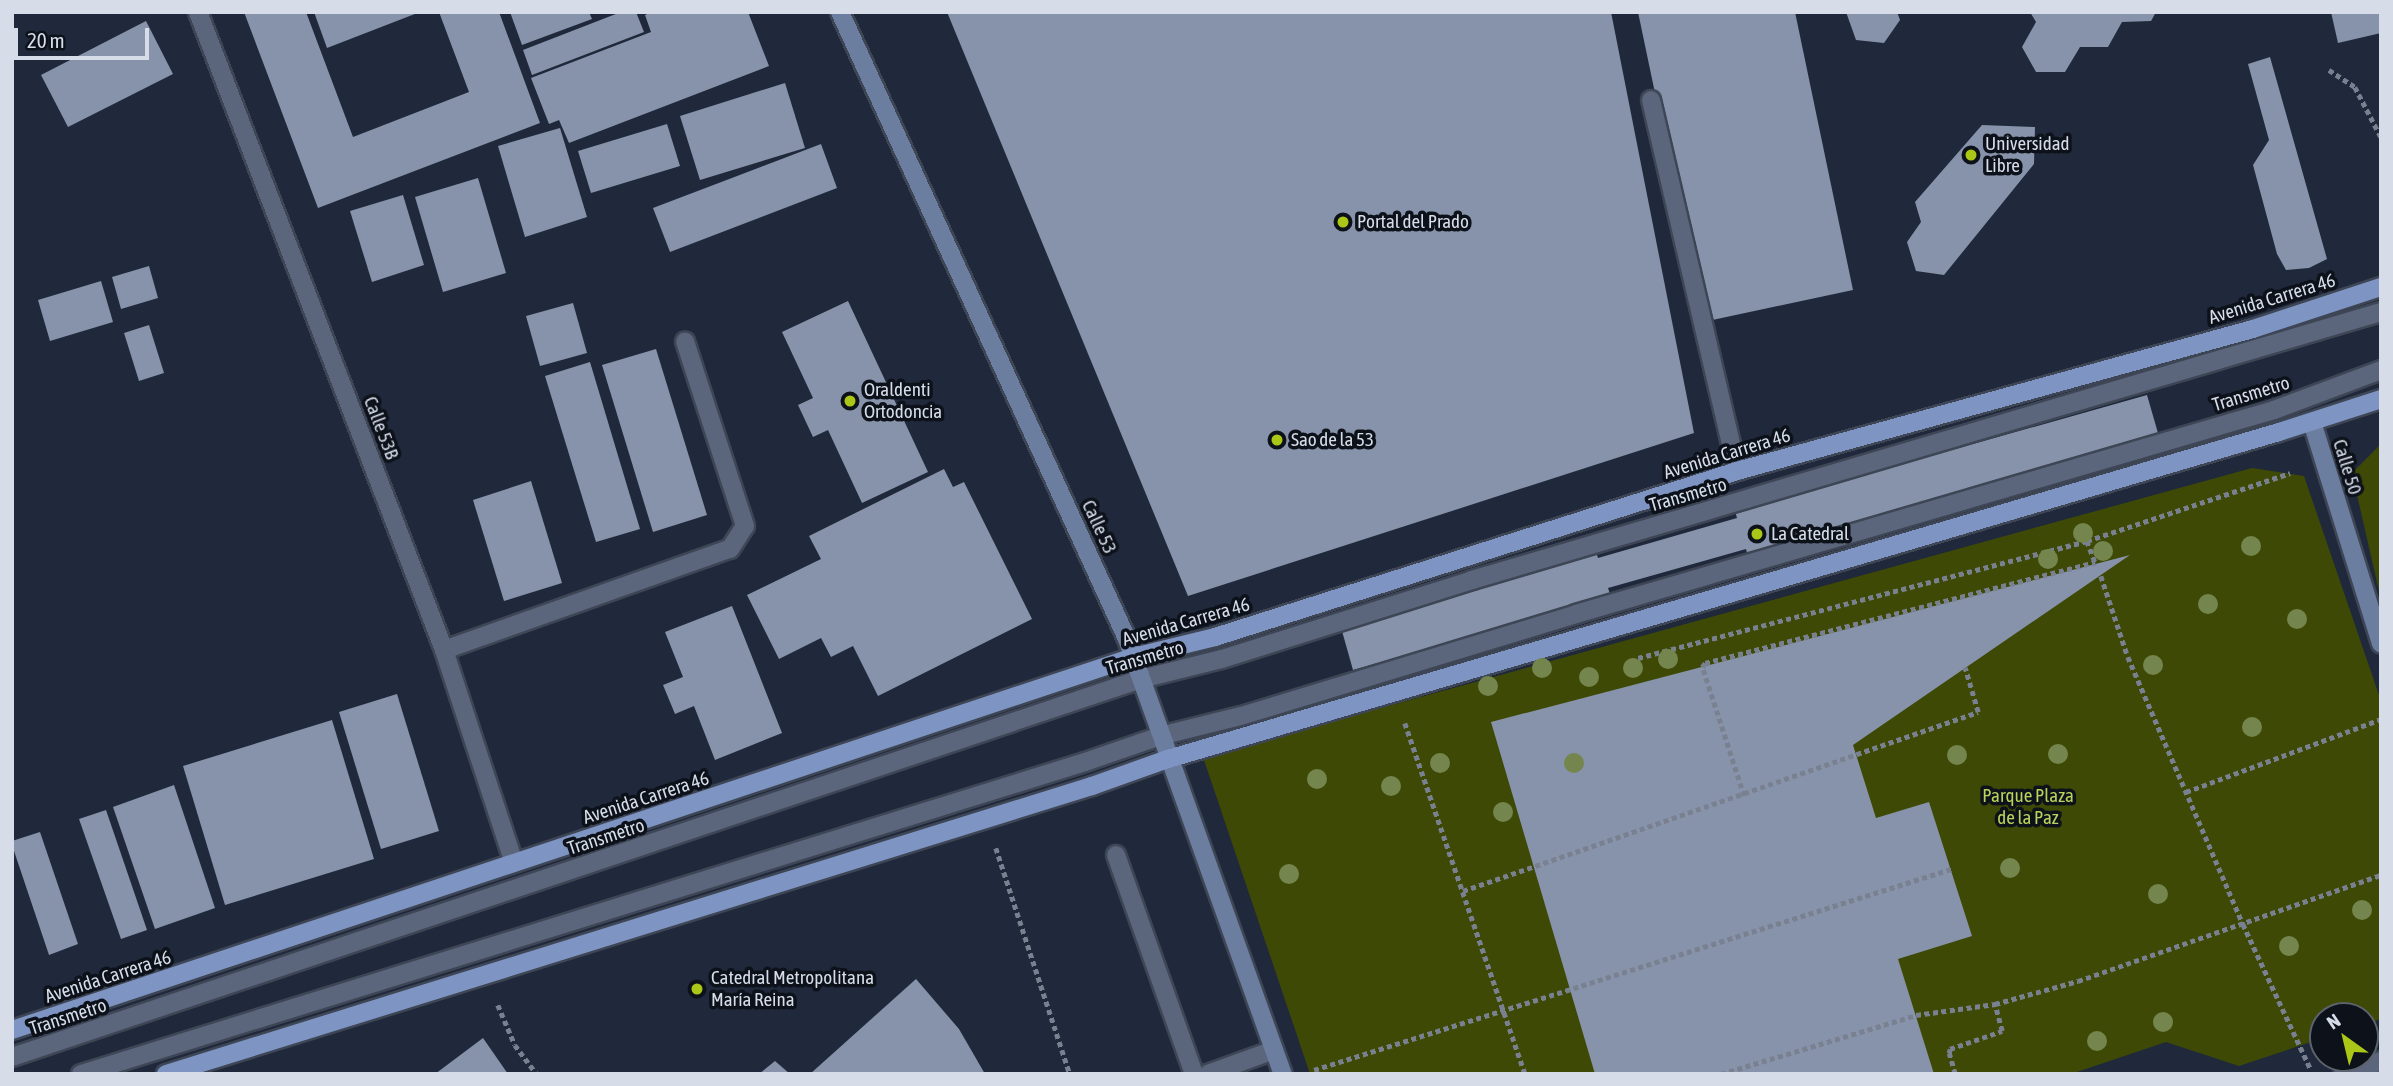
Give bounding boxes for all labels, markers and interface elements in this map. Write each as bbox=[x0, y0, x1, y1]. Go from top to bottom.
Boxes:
scale bar bbox=[18, 14, 152, 58]
text: 20 m bbox=[27, 28, 65, 52]
place label: Universidad Libre bbox=[1985, 133, 2070, 177]
marker: Universidad Libre bbox=[1963, 147, 1979, 163]
place label: Portal del Prado bbox=[1357, 211, 1469, 233]
marker: Portal del Prado bbox=[1335, 214, 1351, 230]
street label: Avenida Carrera 46 bbox=[2206, 269, 2338, 329]
street label: Transmetro bbox=[2210, 371, 2292, 417]
place label: Oraldenti Ortodoncia bbox=[864, 379, 942, 423]
street label: Calle 53B bbox=[359, 393, 403, 463]
marker: Oraldenti Ortodoncia bbox=[842, 393, 858, 409]
street label: Avenida Carrera 46 bbox=[1661, 424, 1793, 484]
place label: Sao de la 53 bbox=[1291, 429, 1374, 451]
marker: Sao de la 53 bbox=[1269, 432, 1285, 448]
street label: Calle 50 bbox=[2328, 437, 2366, 497]
street label: Transmetro bbox=[1647, 473, 1729, 517]
street label: Calle 53 bbox=[1077, 497, 1121, 557]
place label: La Catedral bbox=[1771, 523, 1849, 545]
marker: La Catedral bbox=[1749, 526, 1765, 542]
street label: Avenida Carrera 46 bbox=[1120, 593, 1252, 651]
street label: Transmetro bbox=[1104, 636, 1186, 680]
street label: Avenida Carrera 46 bbox=[580, 767, 712, 829]
park label: Parque Plaza de la Paz bbox=[1982, 785, 2074, 829]
street label: Transmetro bbox=[565, 814, 647, 860]
street label: Avenida Carrera 46 bbox=[42, 946, 174, 1008]
place label: Catedral Metropolitana María Reina bbox=[711, 967, 874, 1011]
marker: Catedral Metropolitana María Reina bbox=[689, 981, 705, 997]
street label: Transmetro bbox=[27, 994, 109, 1040]
north arrow bbox=[2309, 1002, 2379, 1072]
text: N bbox=[2323, 1009, 2344, 1034]

